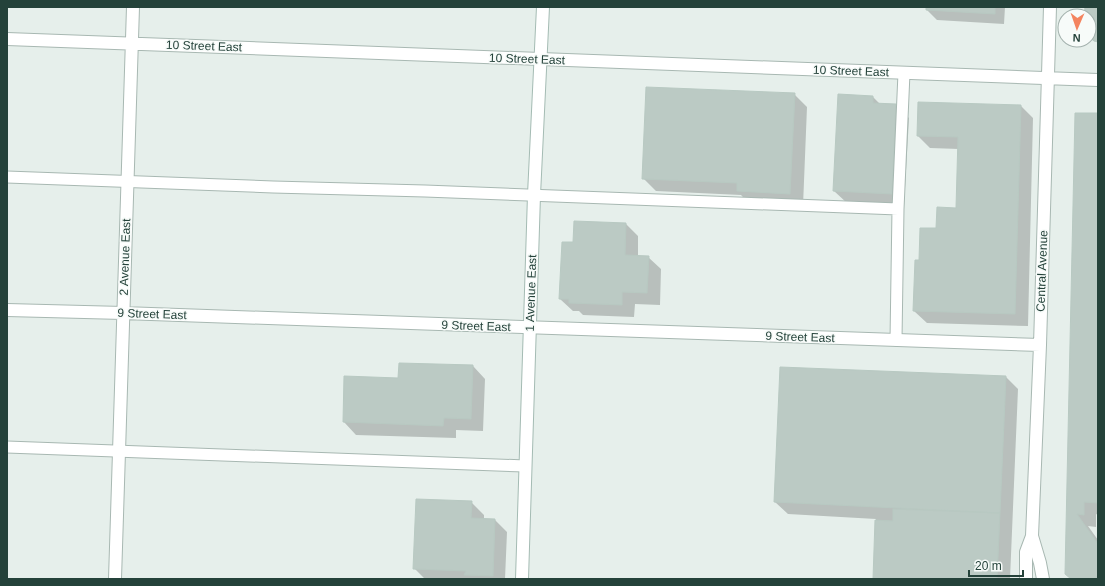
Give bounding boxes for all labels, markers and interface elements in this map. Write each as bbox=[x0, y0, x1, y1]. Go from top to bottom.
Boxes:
north arrow bbox=[1057, 8, 1097, 48]
text: N bbox=[1072, 32, 1081, 44]
street label: 10 Street East bbox=[166, 38, 243, 54]
street label: 10 Street East bbox=[489, 51, 566, 67]
street label: 10 Street East bbox=[813, 63, 890, 79]
street label: 2 Avenue East bbox=[117, 218, 133, 296]
street label: Central Avenue bbox=[1034, 230, 1050, 312]
street label: 1 Avenue East bbox=[523, 254, 539, 332]
street label: 9 Street East bbox=[117, 306, 188, 322]
street label: 9 Street East bbox=[441, 318, 512, 334]
street label: 9 Street East bbox=[765, 329, 836, 345]
scale bar bbox=[969, 552, 1023, 578]
text: 20 m bbox=[975, 559, 1002, 573]

